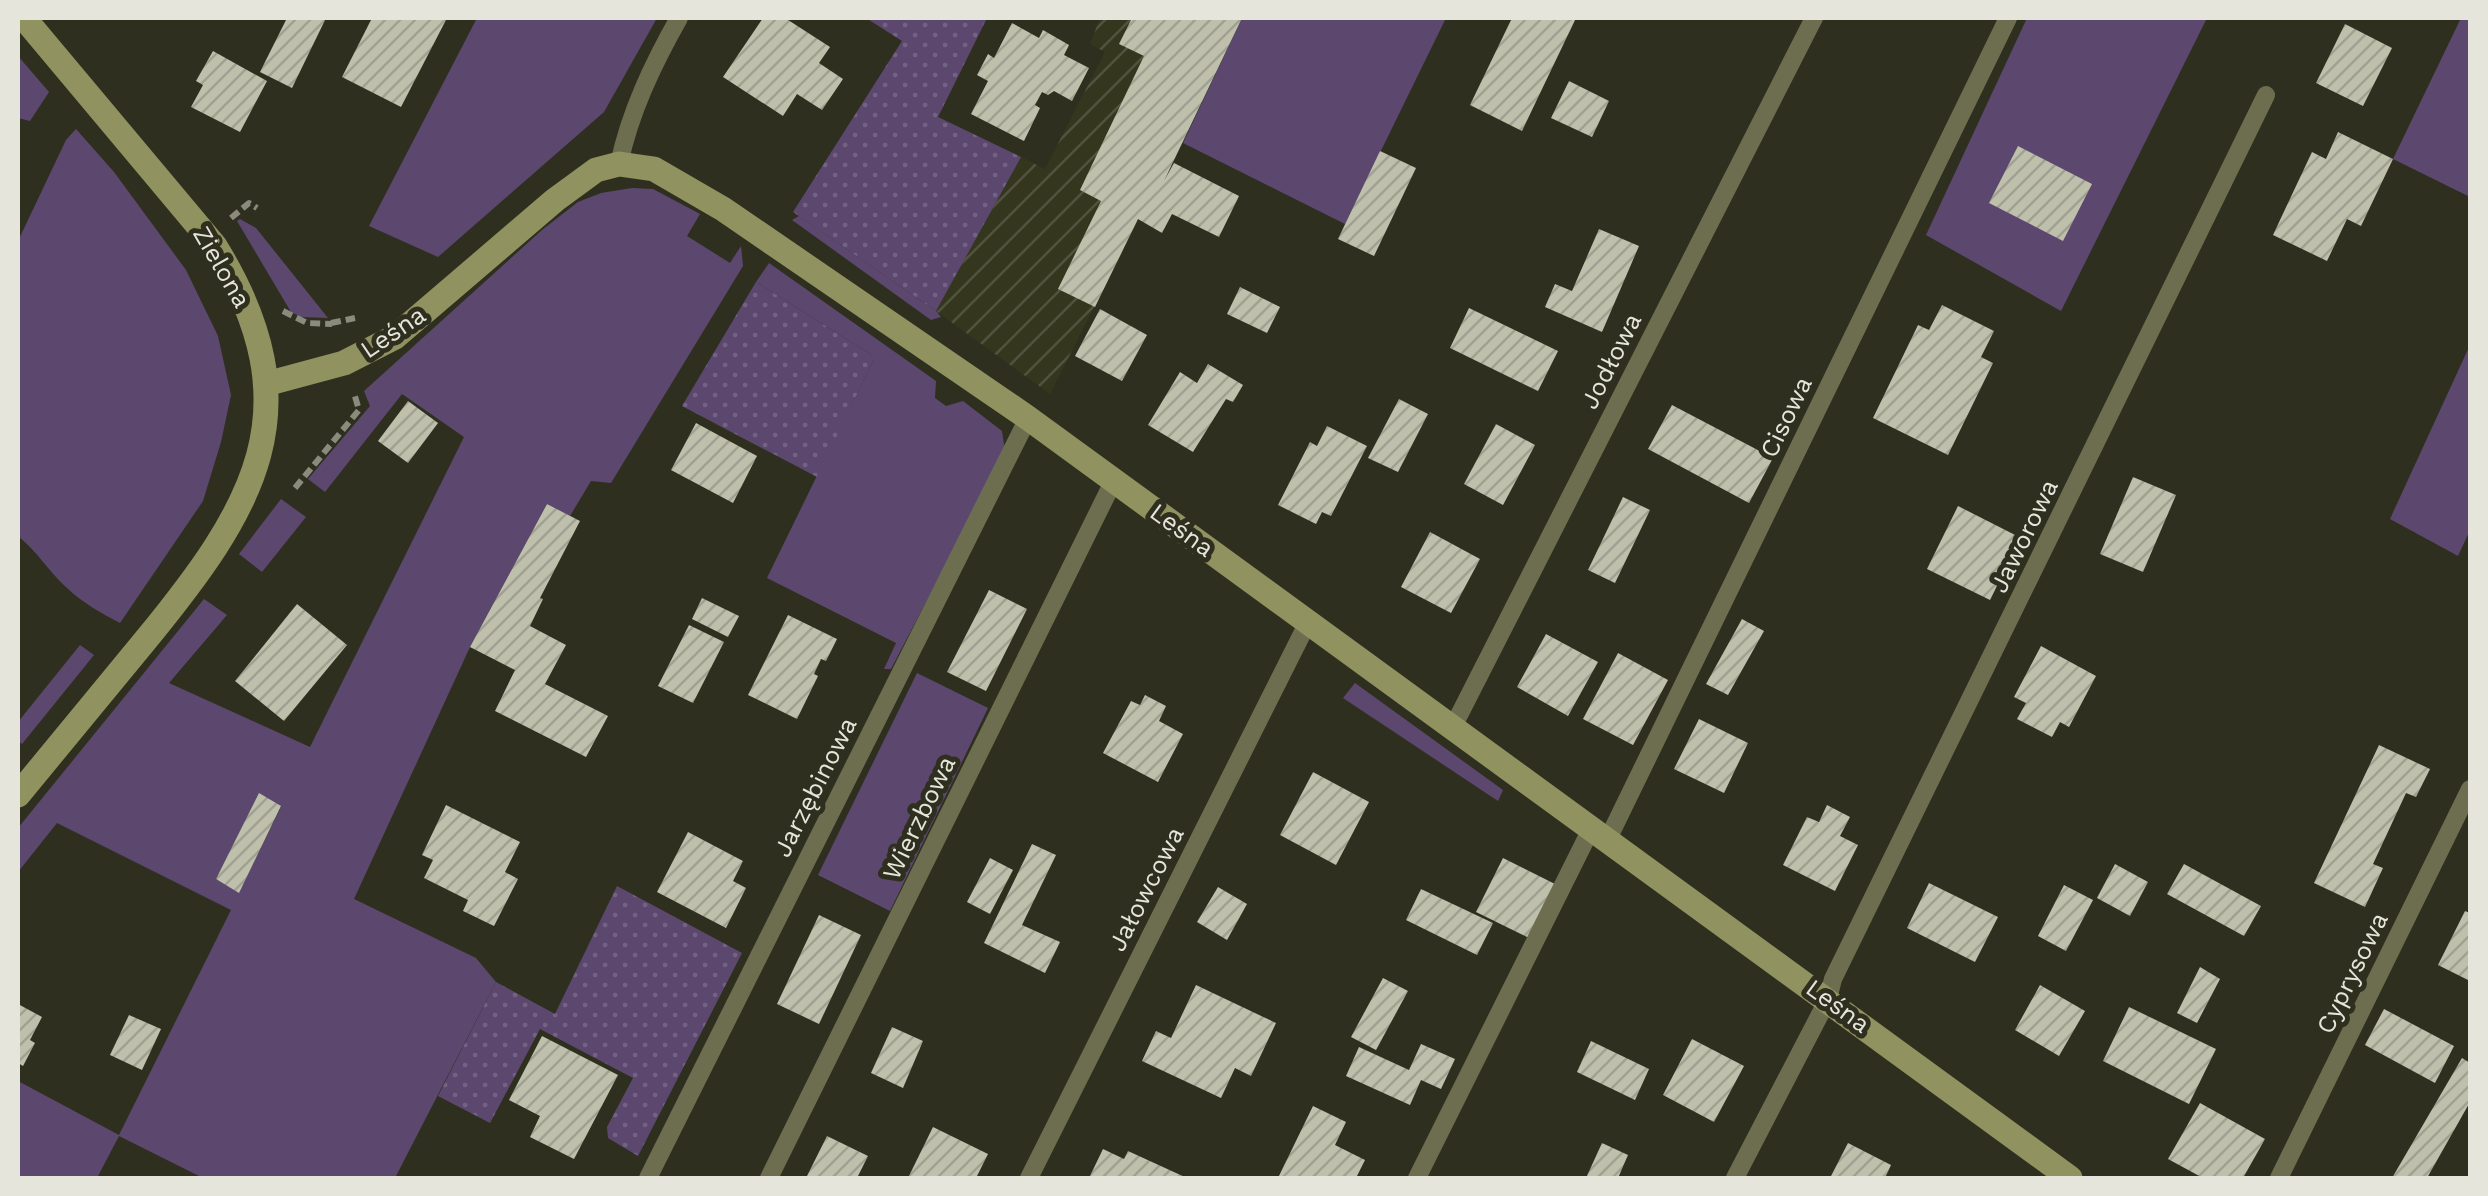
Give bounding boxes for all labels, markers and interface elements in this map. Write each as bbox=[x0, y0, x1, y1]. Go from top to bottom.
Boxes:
street label: Zielona bbox=[187, 221, 257, 313]
street label: Leśna bbox=[355, 300, 431, 364]
street label: Jodłowa bbox=[1575, 308, 1647, 414]
street label: Cisowa bbox=[1754, 372, 1818, 462]
street label: Jaworowa bbox=[1984, 475, 2064, 597]
street label: Leśna bbox=[1144, 497, 1220, 563]
street label: Jarzębinowa bbox=[767, 712, 863, 862]
street label: Wierzbowa bbox=[877, 752, 961, 884]
street label: Jałowcowa bbox=[1102, 822, 1190, 956]
street label: Cyprysowa bbox=[2310, 908, 2394, 1038]
street label: Leśna bbox=[1800, 973, 1876, 1039]

